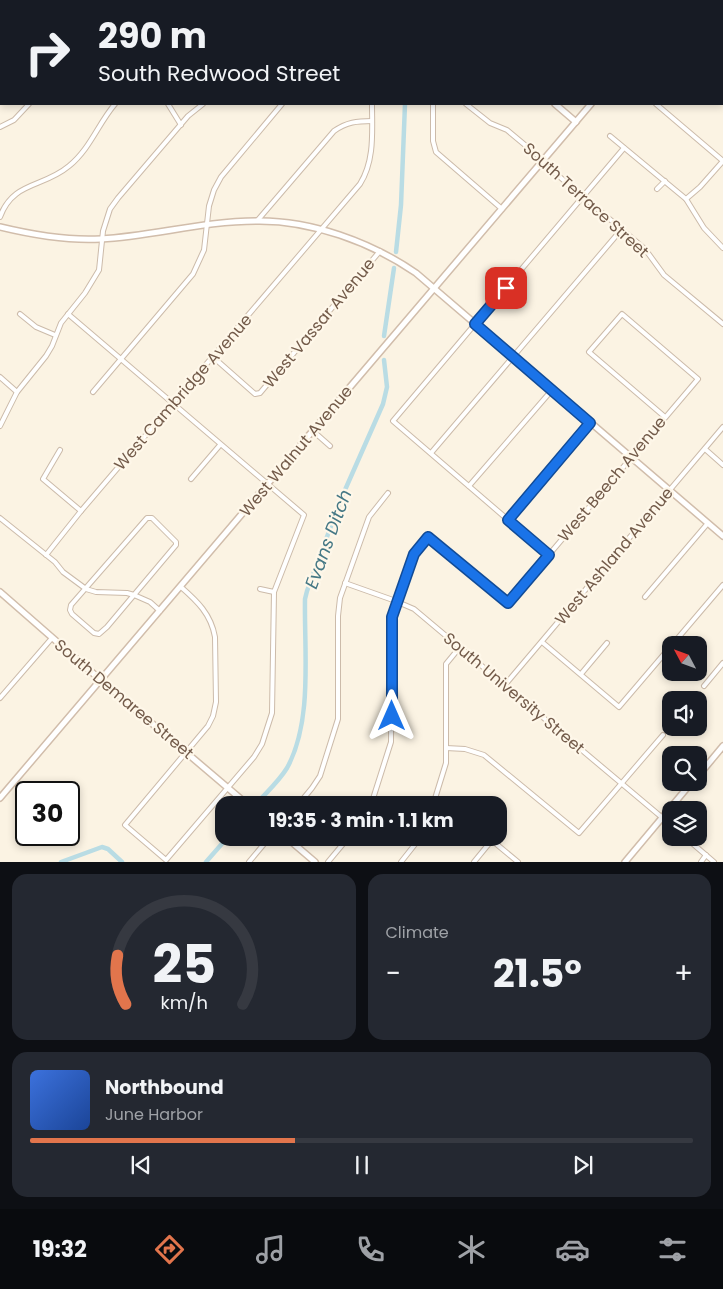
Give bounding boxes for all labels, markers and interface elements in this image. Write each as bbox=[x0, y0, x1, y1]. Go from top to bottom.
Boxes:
text: 290 m bbox=[98, 11, 207, 60]
icon: right bbox=[15, 20, 80, 85]
text: South Redwood Street bbox=[98, 58, 340, 89]
street label: South Terrace Street bbox=[518, 137, 654, 263]
street label: West Vassar Avenue bbox=[258, 253, 380, 393]
pin bbox=[485, 267, 527, 309]
icon: arrive bbox=[492, 274, 520, 302]
street label: West Cambridge Avenue bbox=[109, 309, 257, 475]
street label: West Walnut Avenue bbox=[234, 380, 358, 522]
street label: West Beech Avenue bbox=[552, 411, 672, 547]
street label: West Ashland Avenue bbox=[549, 482, 679, 630]
water label: Evans Ditch bbox=[298, 486, 358, 592]
street label: South University Street bbox=[438, 627, 590, 759]
street label: South Demaree Street bbox=[49, 634, 199, 764]
north arrow bbox=[662, 636, 708, 681]
map controls bbox=[662, 636, 707, 846]
position arrow bbox=[365, 689, 417, 741]
button: sound bbox=[662, 691, 707, 736]
button: search bbox=[662, 746, 707, 791]
speed limit sign: 30 bbox=[15, 781, 80, 846]
button: layers bbox=[662, 801, 707, 846]
text: 19:35 · 3 min · 1.1 km bbox=[268, 807, 454, 834]
text: Climate bbox=[386, 921, 449, 944]
text: 25 bbox=[152, 928, 216, 1001]
text: 21.5° bbox=[493, 947, 582, 1000]
text: − bbox=[386, 954, 401, 993]
text: + bbox=[674, 954, 693, 993]
text: km/h bbox=[160, 990, 208, 1015]
text: Northbound bbox=[105, 1074, 224, 1101]
text: June Harbor bbox=[105, 1103, 203, 1126]
icon: previous bbox=[127, 1151, 155, 1179]
icon: pause bbox=[348, 1151, 376, 1179]
icon: next bbox=[569, 1151, 597, 1179]
icon: directions bbox=[152, 1232, 187, 1267]
icon: music bbox=[253, 1232, 288, 1267]
icon: phone bbox=[353, 1232, 388, 1267]
icon: climate bbox=[454, 1232, 489, 1267]
icon: car bbox=[555, 1232, 590, 1267]
icon: filters bbox=[655, 1232, 690, 1267]
text: 19:32 bbox=[33, 1234, 87, 1265]

